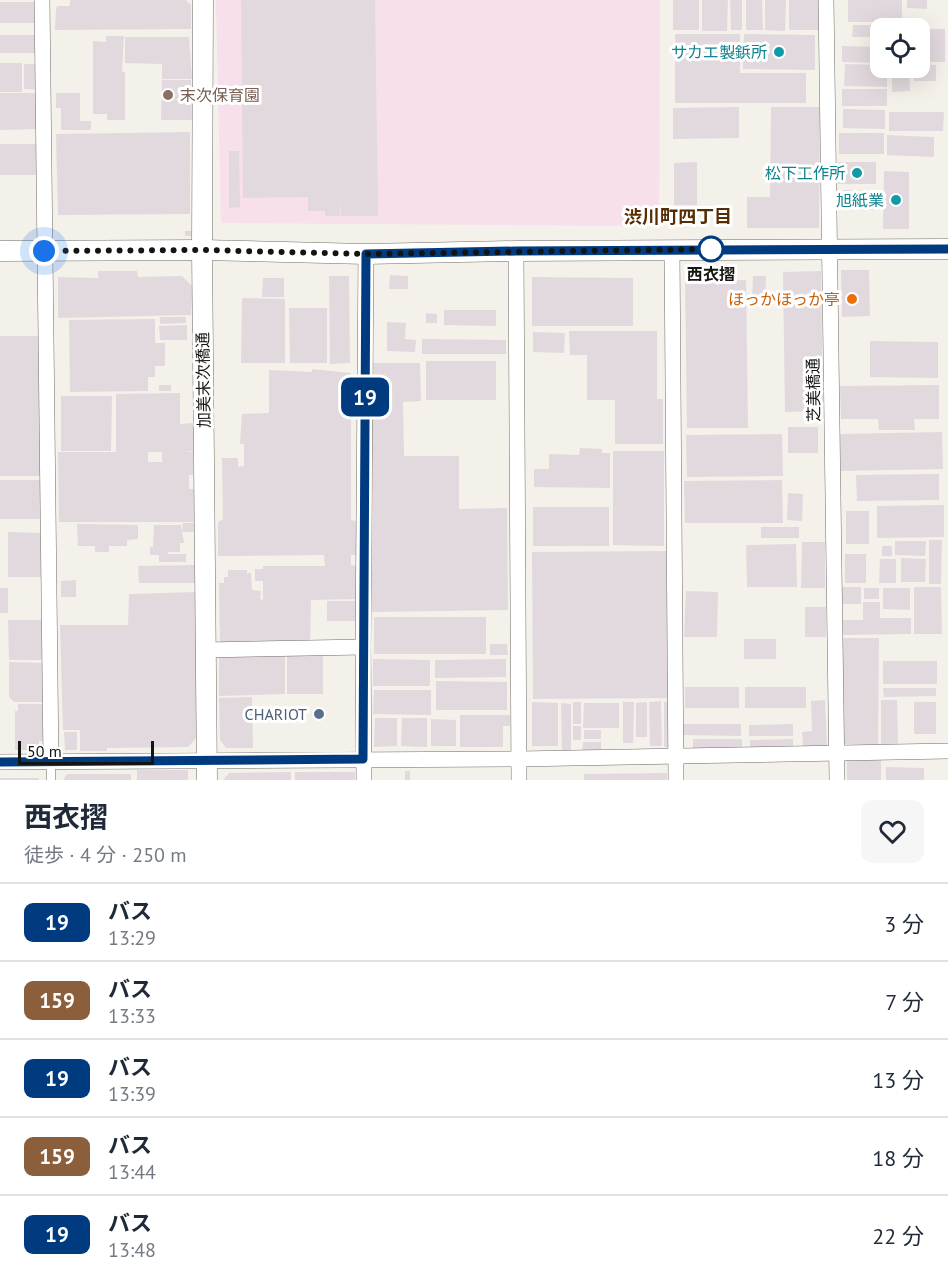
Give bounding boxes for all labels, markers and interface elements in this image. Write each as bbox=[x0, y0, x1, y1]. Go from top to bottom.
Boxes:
map controls bbox=[870, 18, 930, 78]
button: locate bbox=[870, 18, 930, 78]
place label: サカエ製鋲所 bbox=[671, 42, 767, 62]
marker: サカエ製鋲所 bbox=[772, 45, 786, 59]
place label: 末次保育園 bbox=[180, 85, 260, 105]
marker: 末次保育園 bbox=[161, 88, 175, 102]
place label: 松下工作所 bbox=[765, 163, 845, 183]
marker: 松下工作所 bbox=[850, 166, 864, 180]
place label: 旭紙業 bbox=[836, 190, 884, 210]
marker: 旭紙業 bbox=[889, 193, 903, 207]
district label: 渋川町四丁目 bbox=[624, 205, 732, 228]
your location bbox=[29, 236, 59, 266]
marker: 西衣摺 bbox=[698, 236, 724, 262]
place label: 西衣摺 bbox=[687, 264, 735, 284]
place label: ほっかほっか亭 bbox=[728, 289, 840, 309]
marker: ほっかほっか亭 bbox=[845, 292, 859, 306]
street label: 加美末次橋通 bbox=[192, 332, 214, 428]
street label: 芝美橋通 bbox=[802, 358, 824, 422]
line badge: 19 bbox=[338, 378, 392, 416]
text: 19 bbox=[353, 384, 377, 411]
place label: CHARIOT bbox=[245, 704, 307, 724]
marker: CHARIOT bbox=[312, 707, 326, 721]
scale bar bbox=[18, 738, 154, 766]
text: 50 m bbox=[27, 741, 62, 761]
text: 西衣摺 bbox=[24, 798, 108, 835]
button: heart bbox=[861, 800, 924, 863]
text: 徒歩 · 4 分 · 250 m bbox=[24, 842, 187, 868]
text: バス bbox=[108, 897, 152, 925]
text: 19 bbox=[45, 909, 69, 936]
text: 3 分 bbox=[884, 910, 924, 938]
text: 13:29 bbox=[108, 925, 156, 951]
text: バス bbox=[108, 975, 152, 1003]
text: 159 bbox=[39, 987, 75, 1014]
text: 7 分 bbox=[885, 988, 924, 1016]
text: 13:33 bbox=[108, 1003, 156, 1029]
text: バス bbox=[108, 1053, 152, 1081]
text: 19 bbox=[45, 1065, 69, 1092]
text: 13 分 bbox=[872, 1066, 924, 1094]
text: 13:39 bbox=[108, 1081, 156, 1107]
text: バス bbox=[108, 1131, 152, 1159]
text: 159 bbox=[39, 1143, 75, 1170]
text: 18 分 bbox=[872, 1144, 924, 1172]
text: 13:44 bbox=[108, 1159, 156, 1185]
text: バス bbox=[108, 1209, 152, 1237]
text: 19 bbox=[45, 1221, 69, 1248]
text: 22 分 bbox=[872, 1222, 924, 1250]
text: 13:48 bbox=[108, 1237, 156, 1263]

